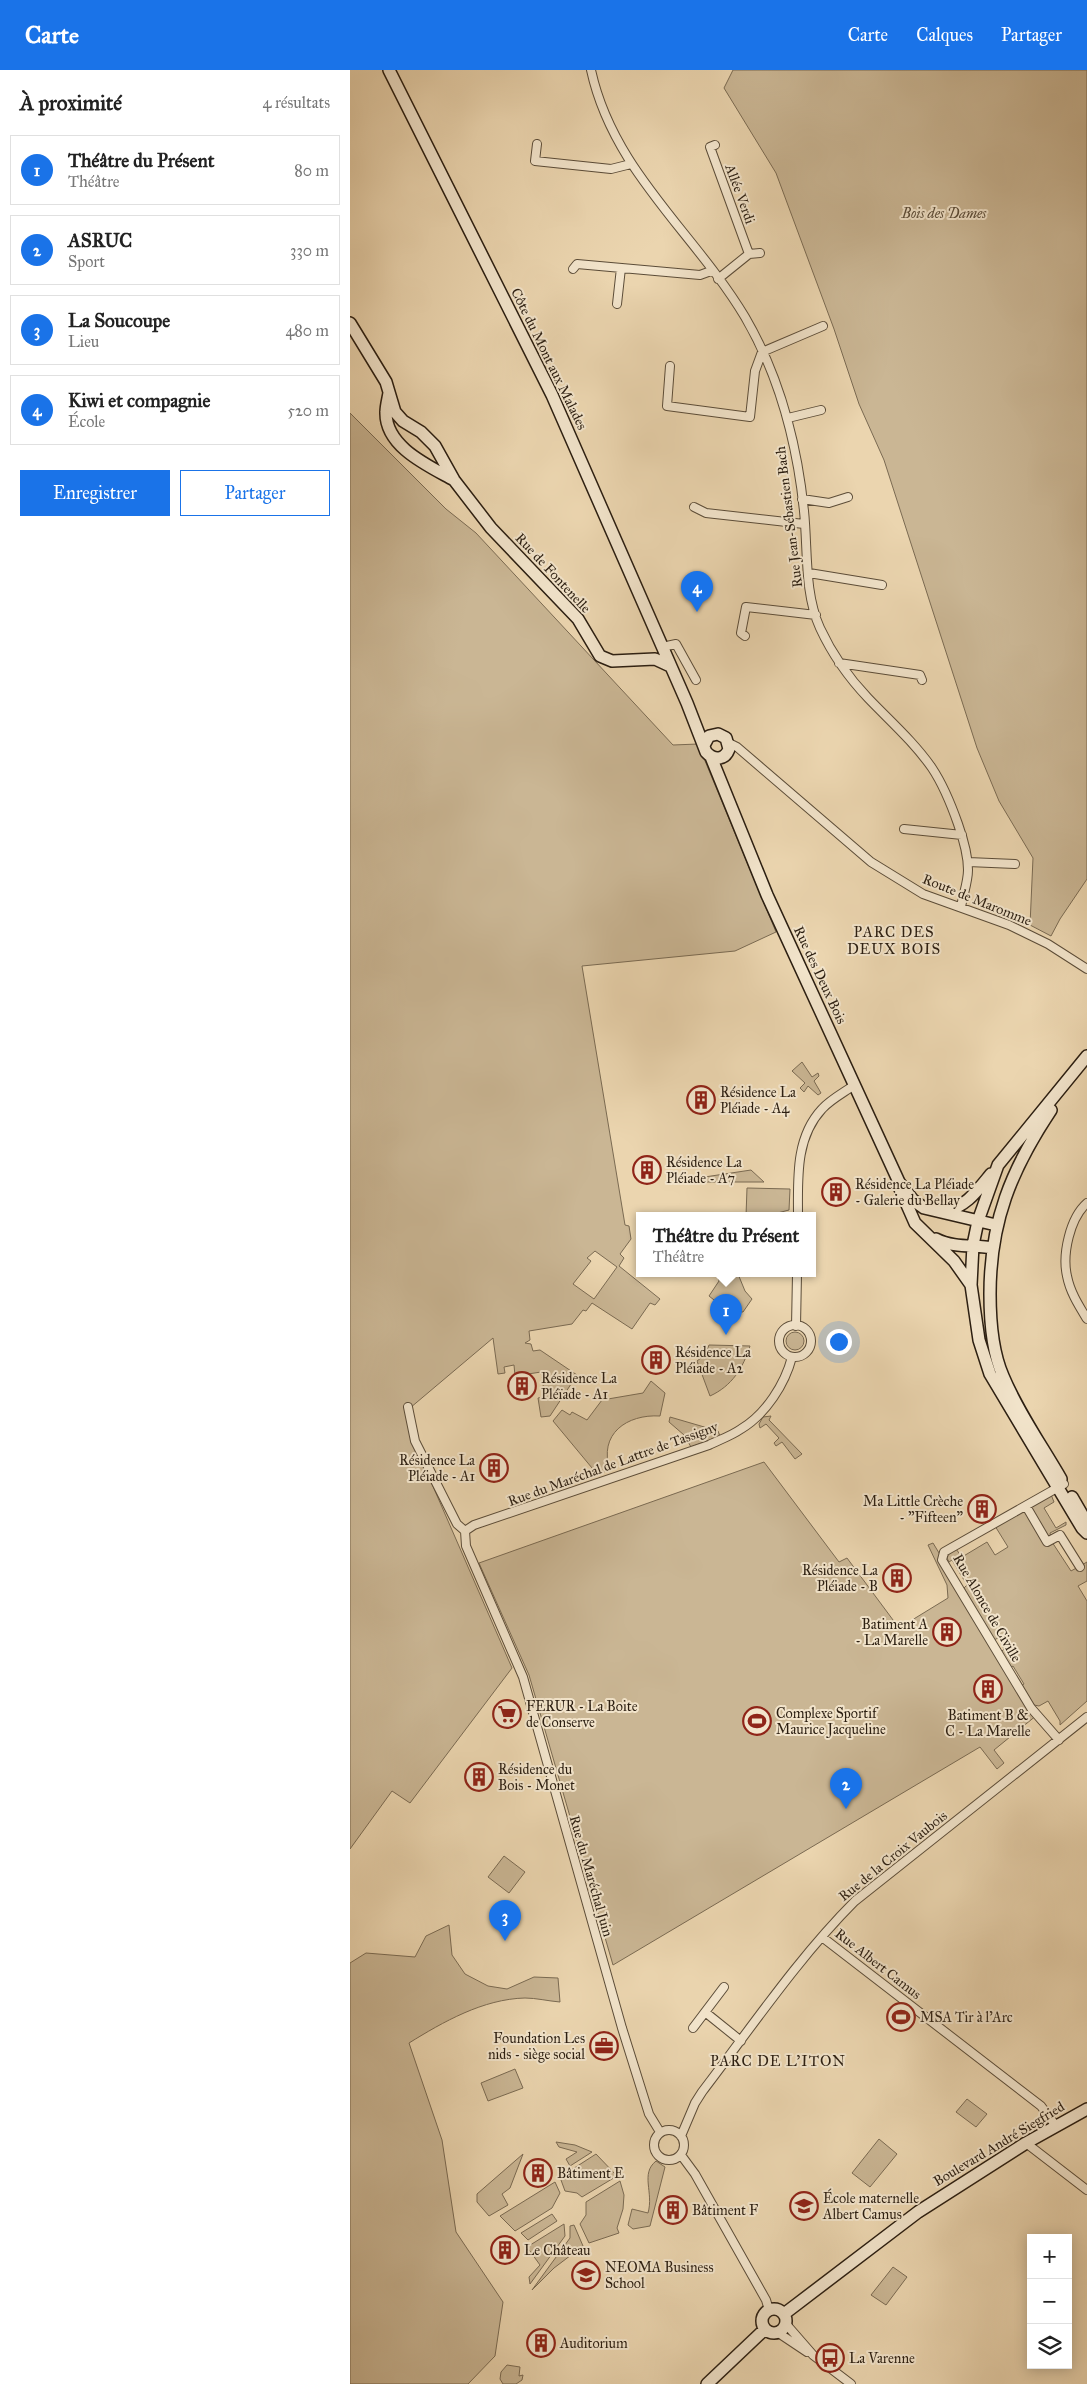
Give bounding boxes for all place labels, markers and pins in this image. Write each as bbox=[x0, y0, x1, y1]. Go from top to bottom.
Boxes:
pin: 4 bbox=[681, 571, 713, 612]
place label: Résidence La Pléiade - A4 bbox=[720, 1084, 796, 1117]
building icon: Résidence La Pléiade - A4 bbox=[686, 1085, 716, 1115]
place label: Résidence La Pléiade - A7 bbox=[666, 1154, 742, 1187]
building icon: Résidence La Pléiade - A7 bbox=[632, 1155, 662, 1185]
place label: Résidence La Pléiade - Galerie du Bellay bbox=[855, 1176, 974, 1209]
building icon: Résidence La Pléiade - Galerie du Bellay bbox=[821, 1177, 851, 1207]
pin: 1 bbox=[710, 1294, 742, 1335]
place label: Résidence La Pléiade - A2 bbox=[675, 1344, 751, 1377]
building icon: Résidence La Pléiade - A2 bbox=[641, 1345, 671, 1375]
place label: Résidence La Pléïade - A1 bbox=[541, 1370, 617, 1403]
building icon: Résidence La Pléïade - A1 bbox=[507, 1371, 537, 1401]
place label: Résidence La Pléiade - A1 bbox=[399, 1452, 475, 1485]
building icon: Résidence La Pléiade - A1 bbox=[479, 1453, 509, 1483]
place label: Ma Little Crèche - "Fifteen" bbox=[863, 1493, 963, 1526]
building icon: Ma Little Crèche - "Fifteen" bbox=[967, 1494, 997, 1524]
place label: Résidence La Pléiade - B bbox=[802, 1562, 878, 1595]
building icon: Résidence La Pléiade - B bbox=[882, 1563, 912, 1593]
place label: Batiment A - La Marelle bbox=[855, 1616, 929, 1649]
building icon: Batiment A - La Marelle bbox=[932, 1617, 962, 1647]
building icon: Batiment B & C - La Marelle bbox=[973, 1674, 1003, 1704]
place label: FERUR - La Boite de Conserve bbox=[526, 1698, 638, 1731]
supermarket icon: FERUR - La Boite de Conserve bbox=[492, 1699, 522, 1729]
place label: Complexe Sportif Maurice Jacqueline bbox=[776, 1705, 886, 1739]
sports icon: Complexe Sportif Maurice Jacqueline bbox=[742, 1706, 772, 1736]
place label: Batiment B & C - La Marelle bbox=[945, 1707, 1031, 1740]
place label: Résidence du Bois - Monet bbox=[498, 1761, 575, 1794]
building icon: Résidence du Bois - Monet bbox=[464, 1762, 494, 1792]
pin: 2 bbox=[830, 1768, 862, 1809]
pin: 3 bbox=[489, 1900, 521, 1941]
sports icon: MSA Tir à l'Arc bbox=[886, 2002, 916, 2032]
place label: MSA Tir à l'Arc bbox=[920, 2009, 1013, 2026]
place label: Foundation Les nids - siège social bbox=[488, 2030, 585, 2063]
office icon: Foundation Les nids - siège social bbox=[589, 2031, 619, 2061]
building icon: Bâtiment E bbox=[523, 2158, 553, 2188]
place label: Bâtiment E bbox=[557, 2165, 624, 2182]
place label: École maternelle Albert Camus bbox=[822, 2188, 919, 2223]
school or university icon: École maternelle Albert Camus bbox=[789, 2191, 819, 2221]
building icon: Bâtiment F bbox=[658, 2195, 688, 2225]
place label: Bâtiment F bbox=[692, 2202, 758, 2219]
building icon: Le Château bbox=[490, 2235, 520, 2265]
place label: Le Château bbox=[524, 2242, 591, 2259]
place label: NEOMA Business School bbox=[605, 2259, 714, 2292]
school or university icon: NEOMA Business School bbox=[571, 2260, 601, 2290]
building icon: Auditorium bbox=[526, 2328, 556, 2358]
place label: Auditorium bbox=[559, 2335, 628, 2352]
bus stop icon: La Varenne bbox=[815, 2343, 845, 2373]
place label: La Varenne bbox=[849, 2350, 915, 2367]

